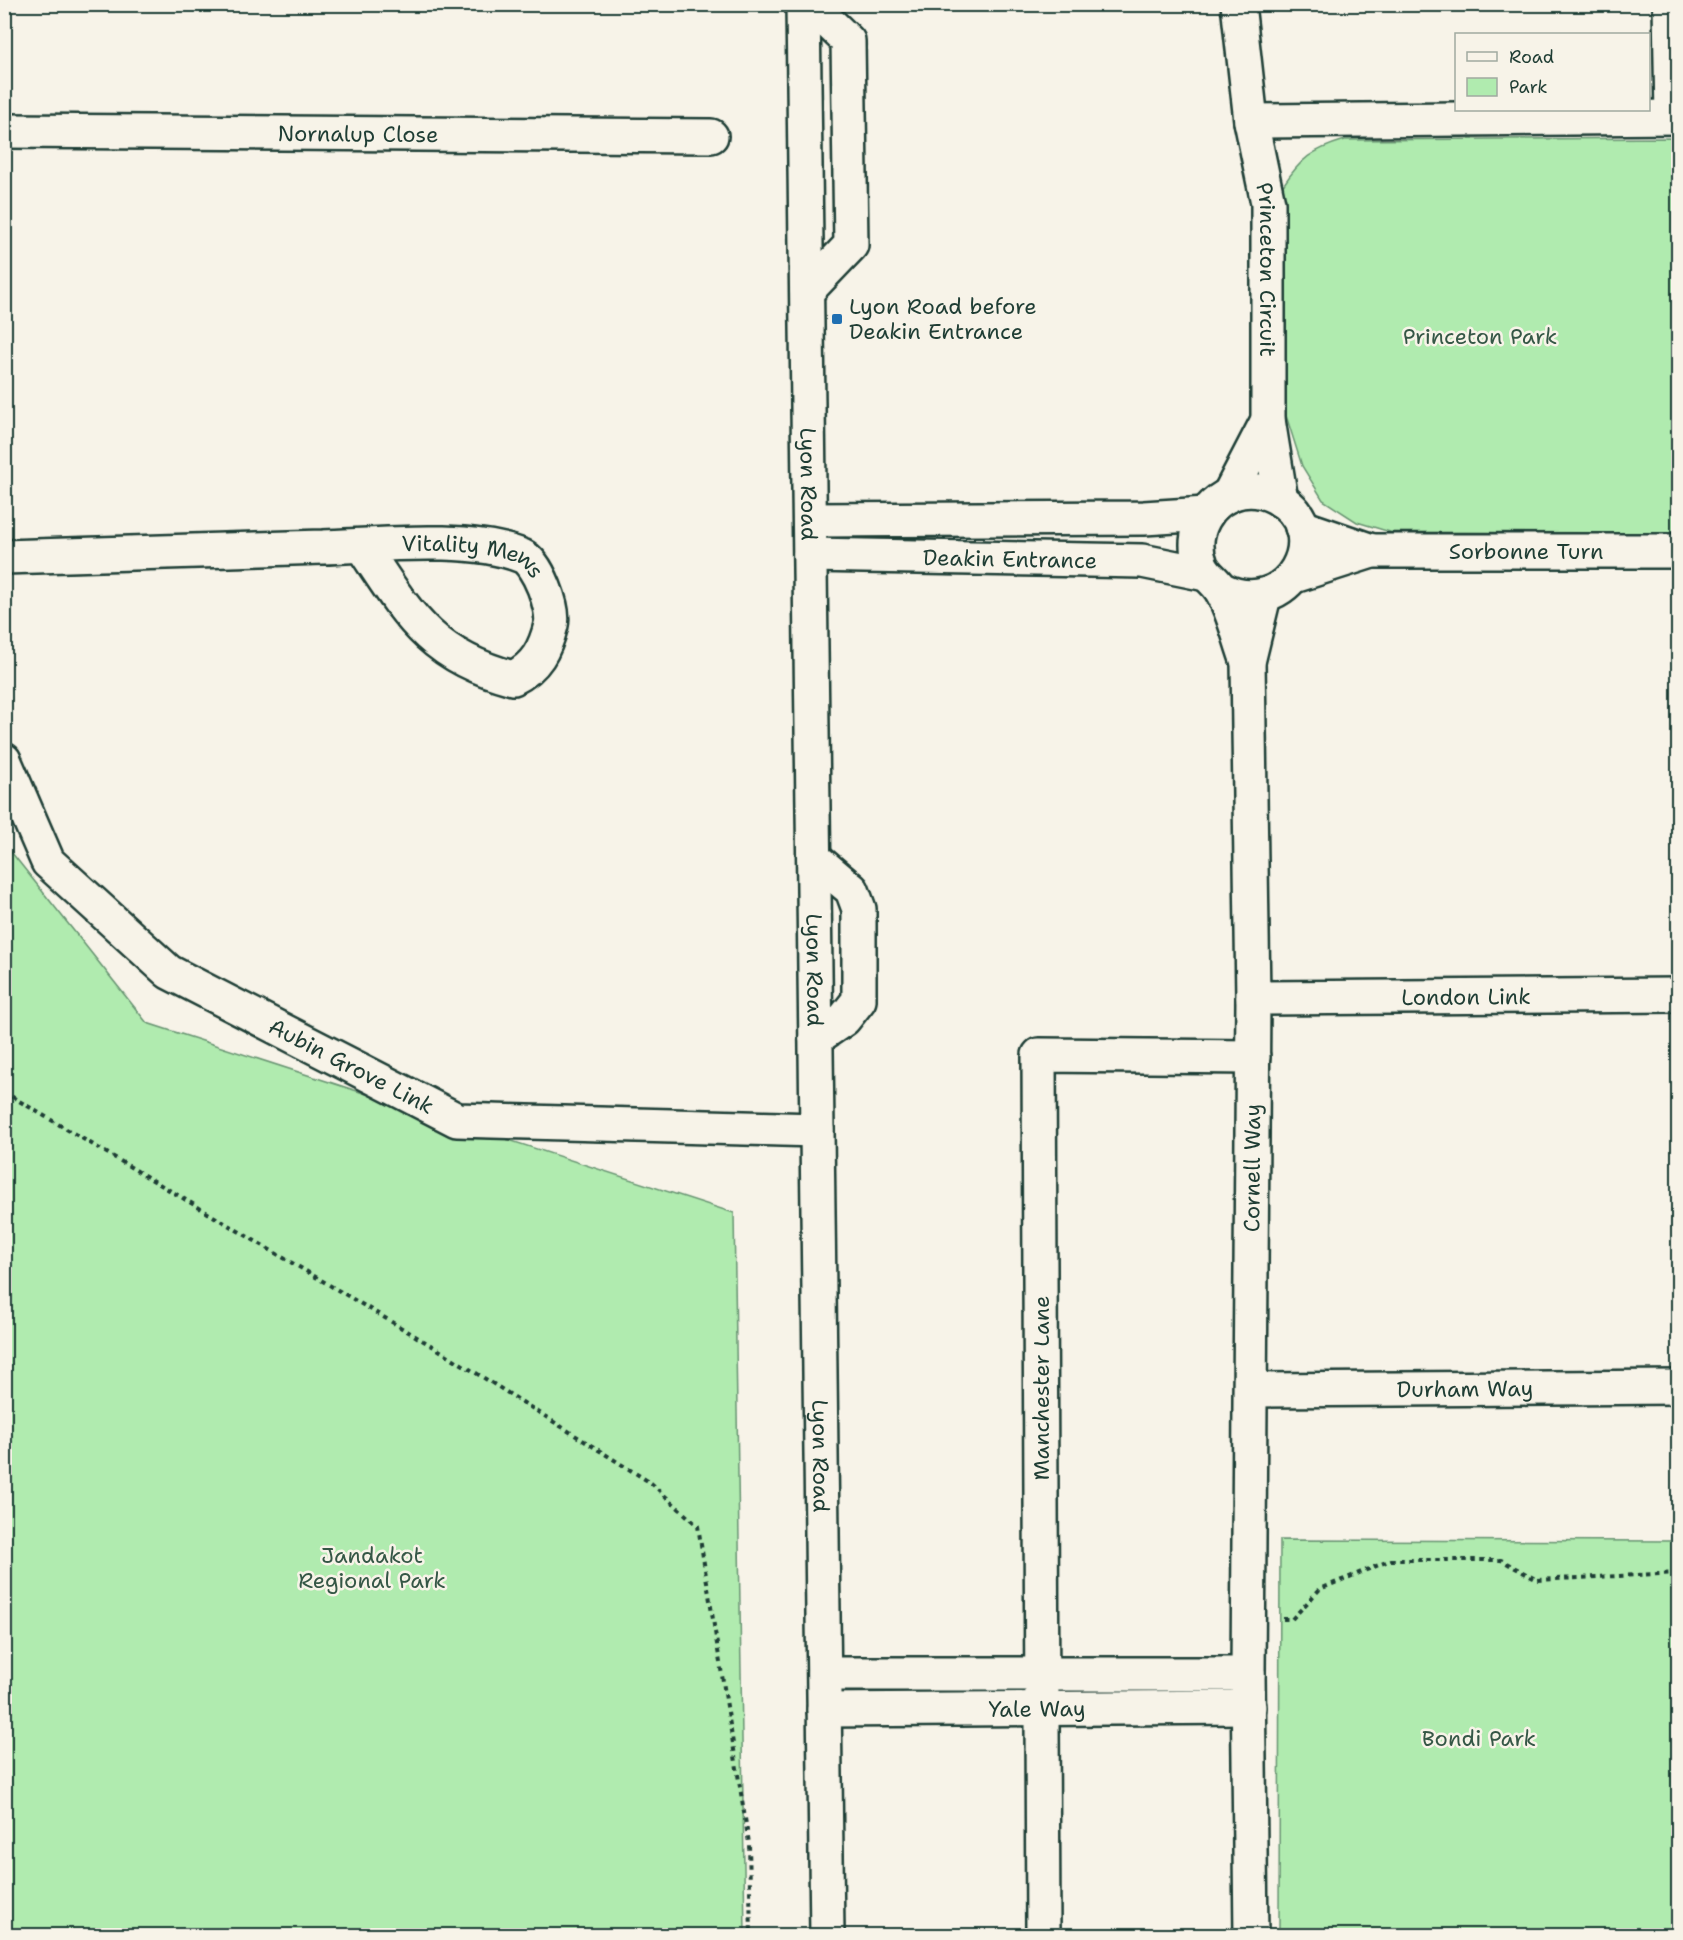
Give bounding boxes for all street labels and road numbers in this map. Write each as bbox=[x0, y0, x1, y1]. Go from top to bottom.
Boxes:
street label: Nornalup Close bbox=[277, 118, 439, 149]
street label: Princeton Circuit bbox=[1250, 180, 1283, 357]
street label: Lyon Road bbox=[794, 427, 824, 541]
street label: Vitality Mews bbox=[401, 528, 551, 583]
street label: Sorbonne Turn bbox=[1449, 537, 1603, 566]
street label: Deakin Entrance bbox=[923, 543, 1097, 575]
street label: Lyon Road bbox=[800, 913, 830, 1027]
street label: London Link bbox=[1401, 982, 1531, 1011]
street label: Aubin Grove Link bbox=[264, 1011, 439, 1120]
street label: Cornell Way bbox=[1237, 1104, 1267, 1232]
street label: Manchester Lane bbox=[1027, 1295, 1056, 1481]
street label: Durham Way bbox=[1397, 1374, 1533, 1403]
street label: Lyon Road bbox=[806, 1399, 836, 1513]
street label: Yale Way bbox=[988, 1694, 1086, 1723]

